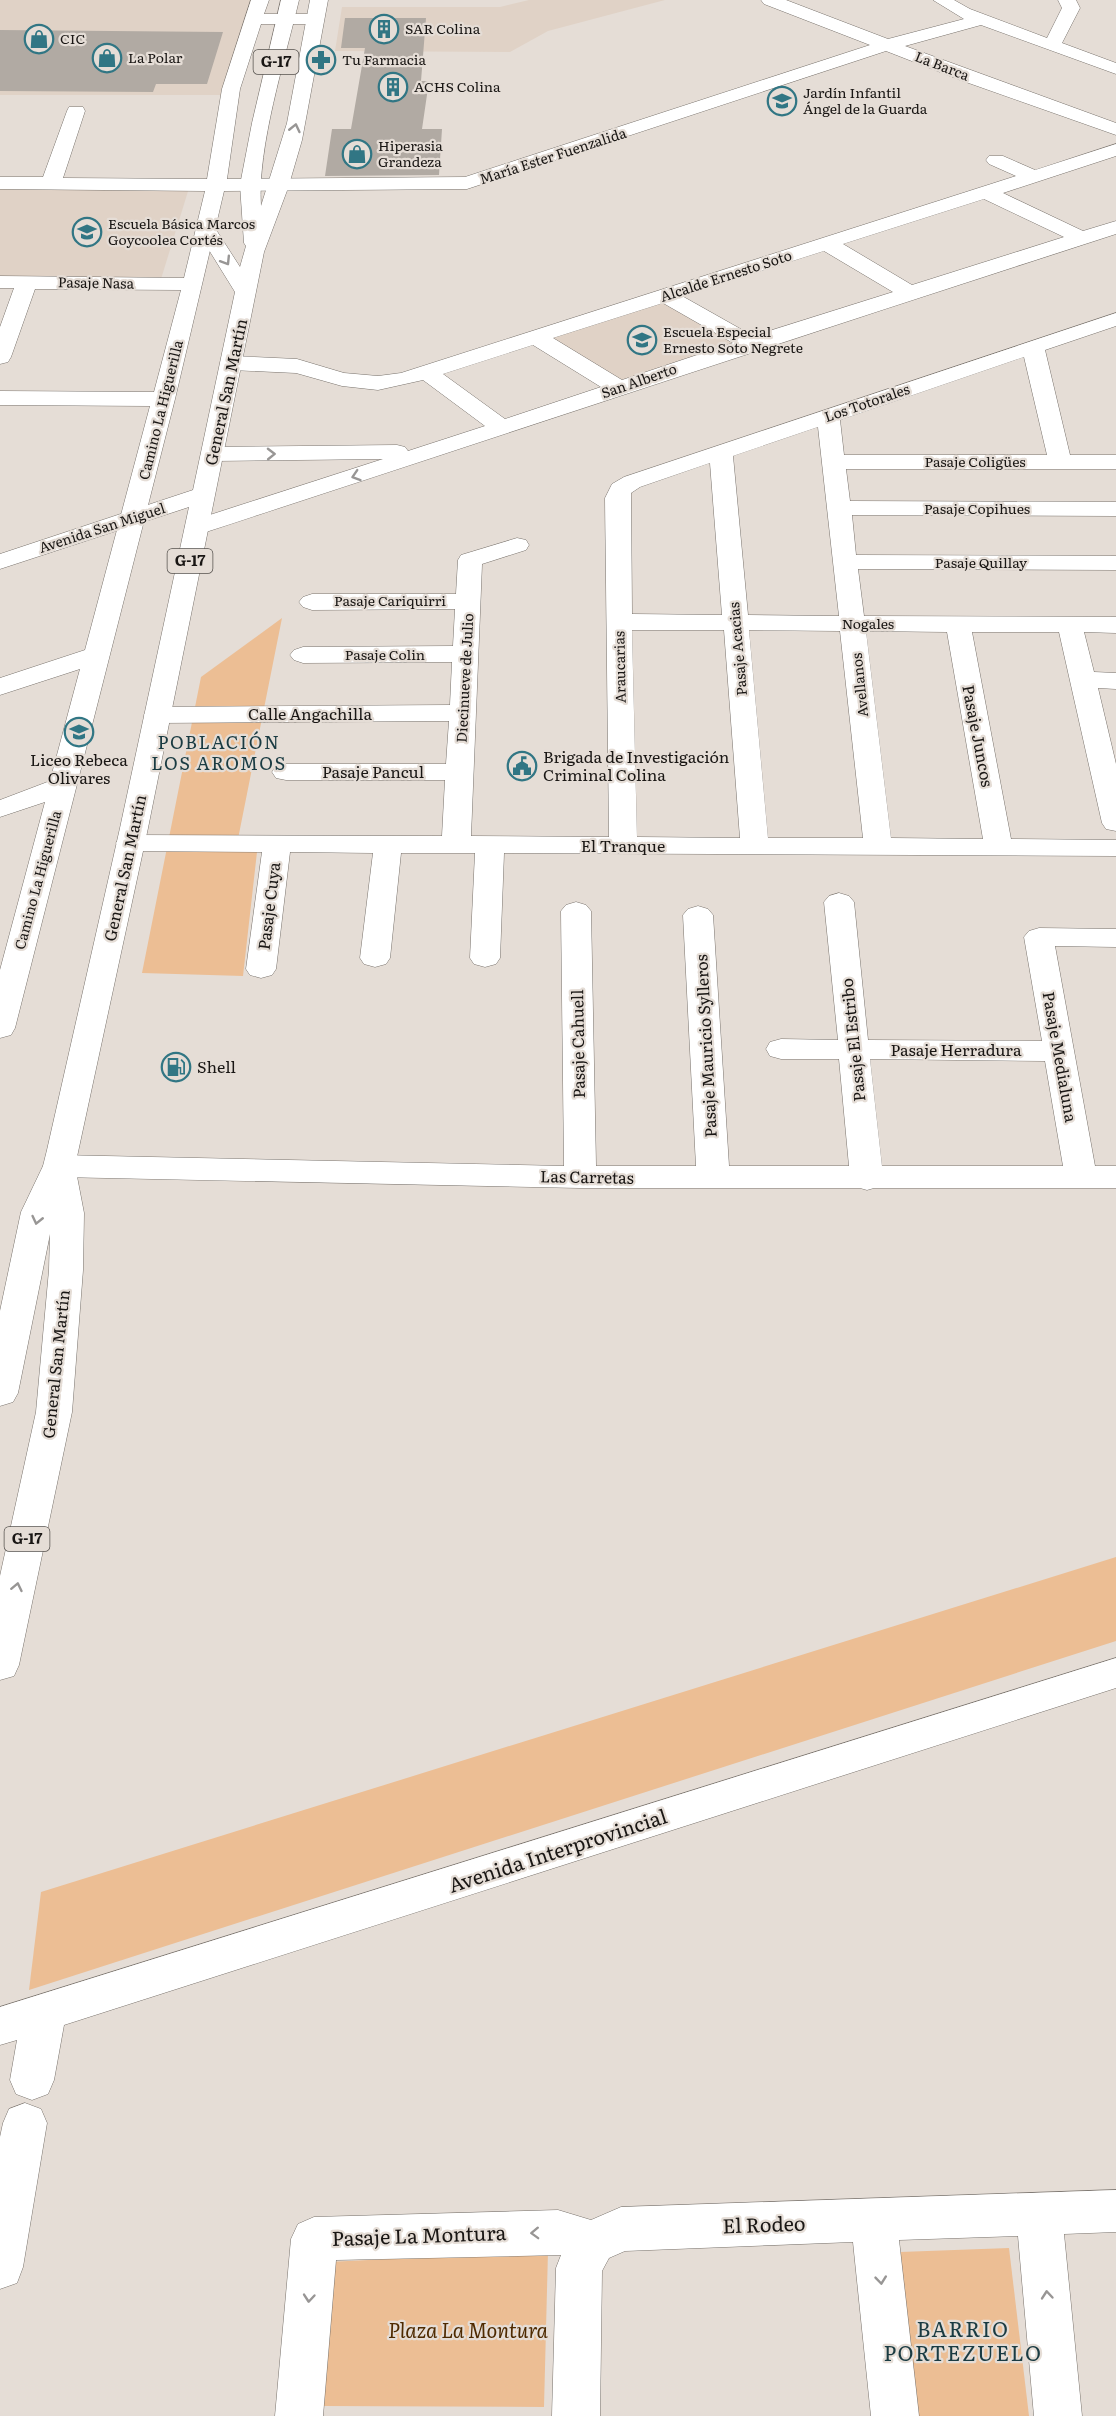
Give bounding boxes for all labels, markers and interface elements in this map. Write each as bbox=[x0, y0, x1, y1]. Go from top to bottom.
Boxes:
building icon: SAR Colina bbox=[368, 13, 400, 45]
place label: SAR Colina bbox=[405, 18, 481, 38]
shop icon: CIC bbox=[23, 23, 55, 55]
place label: CIC bbox=[60, 28, 86, 48]
shop icon: La Polar bbox=[91, 42, 123, 74]
pharmacy icon: Tu Farmacia bbox=[305, 44, 337, 76]
street label: La Barca bbox=[912, 46, 973, 85]
place label: La Polar bbox=[128, 47, 183, 67]
place label: Tu Farmacia bbox=[342, 49, 426, 69]
road number: G-17 bbox=[254, 50, 298, 74]
building icon: ACHS Colina bbox=[377, 71, 409, 103]
place label: ACHS Colina bbox=[414, 76, 501, 96]
place label: Jardín Infantil Ángel de la Guarda bbox=[803, 82, 928, 118]
school or university icon: Jardín Infantil Ángel de la Guarda bbox=[766, 85, 798, 117]
street label: María Ester Fuenzalida bbox=[477, 122, 629, 188]
one-way arrow bbox=[287, 123, 300, 133]
place label: Hiperasia Grandeza bbox=[378, 135, 443, 171]
shop icon: Hiperasia Grandeza bbox=[341, 138, 373, 170]
place label: Escuela Básica Marcos Goycoolea Cortés bbox=[108, 213, 255, 249]
school or university icon: Escuela Básica Marcos Goycoolea Cortés bbox=[71, 216, 103, 248]
street label: Alcalde Ernesto Soto bbox=[657, 244, 794, 306]
one-way arrow bbox=[219, 255, 230, 266]
street label: Pasaje Nasa bbox=[58, 271, 135, 293]
street label: General San Martín bbox=[198, 316, 252, 467]
place label: Escuela Especial Ernesto Soto Negrete bbox=[663, 321, 803, 357]
school or university icon: Escuela Especial Ernesto Soto Negrete bbox=[626, 324, 658, 356]
street label: Camino La Higuerilla bbox=[133, 337, 187, 482]
street label: San Alberto bbox=[598, 358, 679, 402]
street label: Los Totorales bbox=[821, 378, 912, 426]
one-way arrow bbox=[267, 447, 276, 460]
street label: Pasaje Coligües bbox=[924, 451, 1026, 471]
one-way arrow bbox=[351, 468, 362, 481]
street label: Avenida San Miguel bbox=[36, 497, 168, 557]
street label: Pasaje Copihues bbox=[924, 498, 1030, 518]
road number: G-17 bbox=[168, 549, 213, 573]
street label: Pasaje Quillay bbox=[935, 552, 1028, 572]
street label: Pasaje Cariquirri bbox=[334, 590, 446, 610]
street label: Pasaje Acacias bbox=[723, 601, 751, 697]
street label: Diecinueve de Julio bbox=[451, 613, 477, 743]
street label: Nogales bbox=[842, 613, 894, 633]
street label: Araucarias bbox=[608, 631, 630, 703]
street label: Pasaje Colin bbox=[345, 644, 425, 664]
street label: Avellanos bbox=[846, 652, 872, 718]
street label: Pasaje Juncos bbox=[957, 683, 1001, 789]
street label: Calle Angachilla bbox=[248, 701, 372, 725]
school or university icon: Liceo Rebeca Olivares bbox=[63, 716, 95, 748]
district label: POBLACIÓN LOS AROMOS bbox=[151, 728, 287, 776]
place label: Brigada de Investigación Criminal Colina bbox=[543, 744, 730, 786]
place label: Liceo Rebeca Olivares bbox=[30, 747, 128, 789]
public building icon: Brigada de Investigación Criminal Colina bbox=[506, 750, 538, 782]
street label: Pasaje Pancul bbox=[322, 759, 424, 783]
street label: General San Martín bbox=[97, 792, 151, 943]
street label: Camino La Higuerilla bbox=[9, 808, 65, 951]
street label: El Tranque bbox=[581, 833, 665, 857]
street label: Pasaje Cuya bbox=[251, 860, 285, 951]
street label: Pasaje Mauricio Sylleros bbox=[688, 954, 722, 1138]
street label: Pasaje El Estribo bbox=[834, 977, 870, 1103]
street label: Pasaje Cahuell bbox=[564, 989, 590, 1099]
street label: Pasaje Medialuna bbox=[1038, 990, 1084, 1124]
street label: Pasaje Herradura bbox=[890, 1037, 1022, 1061]
fuel station icon: Shell bbox=[160, 1051, 192, 1083]
place label: Shell bbox=[197, 1054, 236, 1078]
street label: Las Carretas bbox=[540, 1163, 634, 1189]
one-way arrow bbox=[31, 1215, 44, 1225]
street label: General San Martín bbox=[35, 1288, 75, 1439]
road number: G-17 bbox=[4, 1527, 50, 1551]
one-way arrow bbox=[9, 1582, 22, 1592]
street label: Avenida Interprovincial bbox=[444, 1799, 671, 1899]
street label: El Rodeo bbox=[722, 2207, 806, 2239]
street label: Pasaje La Montura bbox=[331, 2216, 507, 2252]
one-way arrow bbox=[531, 2227, 540, 2239]
one-way arrow bbox=[874, 2275, 886, 2284]
one-way arrow bbox=[1041, 2290, 1054, 2300]
one-way arrow bbox=[303, 2293, 316, 2302]
district label: BARRIO PORTEZUELO bbox=[883, 2312, 1043, 2367]
park label: Plaza La Montura bbox=[388, 2314, 549, 2344]

